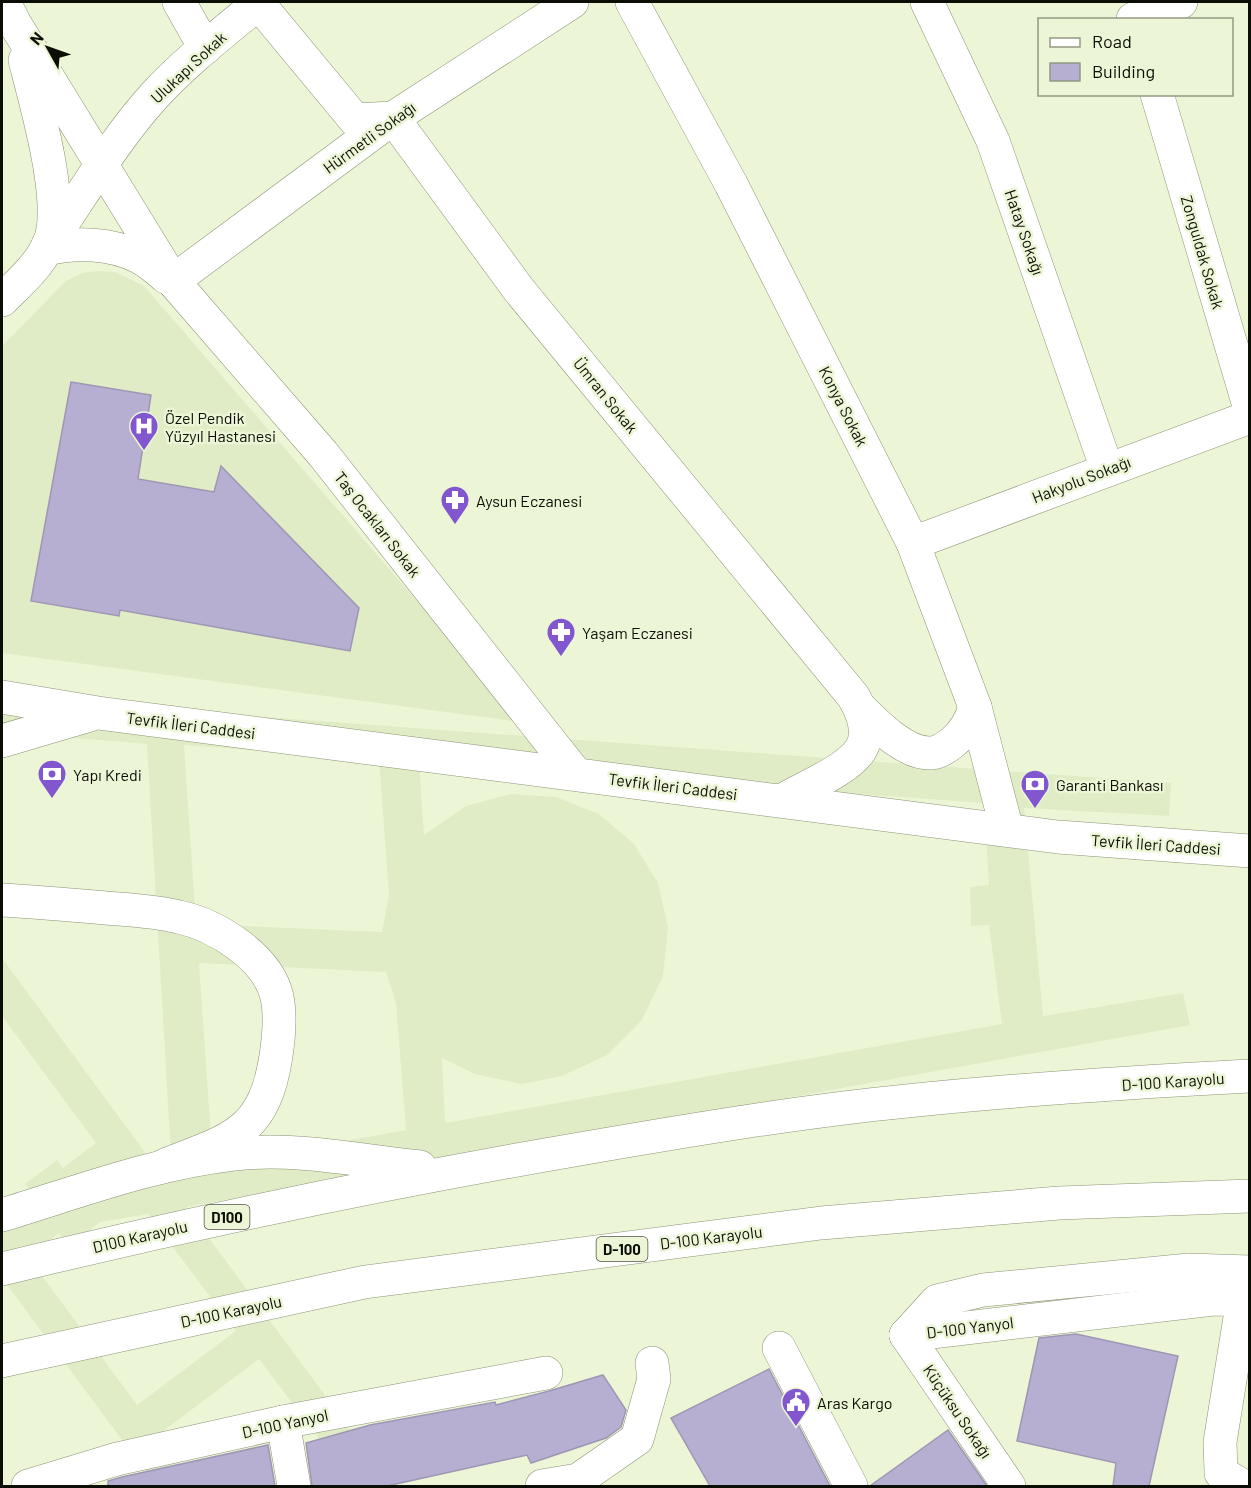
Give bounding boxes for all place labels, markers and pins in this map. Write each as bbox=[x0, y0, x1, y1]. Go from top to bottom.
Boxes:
place label: Özel Pendik Yüzyıl Hastanesi bbox=[165, 408, 276, 445]
hospital icon: Özel Pendik Yüzyıl Hastanesi bbox=[128, 410, 160, 452]
pharmacy icon: Aysun Eczanesi bbox=[439, 484, 471, 526]
place label: Aysun Eczanesi bbox=[476, 491, 582, 510]
pharmacy icon: Yaşam Eczanesi bbox=[545, 616, 577, 658]
place label: Yaşam Eczanesi bbox=[582, 623, 693, 642]
bank icon: Yapı Kredi bbox=[36, 758, 68, 800]
place label: Yapı Kredi bbox=[73, 765, 142, 784]
bank icon: Garanti Bankası bbox=[1019, 768, 1051, 810]
place label: Garanti Bankası bbox=[1056, 775, 1163, 794]
public building icon: Aras Kargo bbox=[780, 1386, 812, 1428]
place label: Aras Kargo bbox=[817, 1393, 892, 1412]

